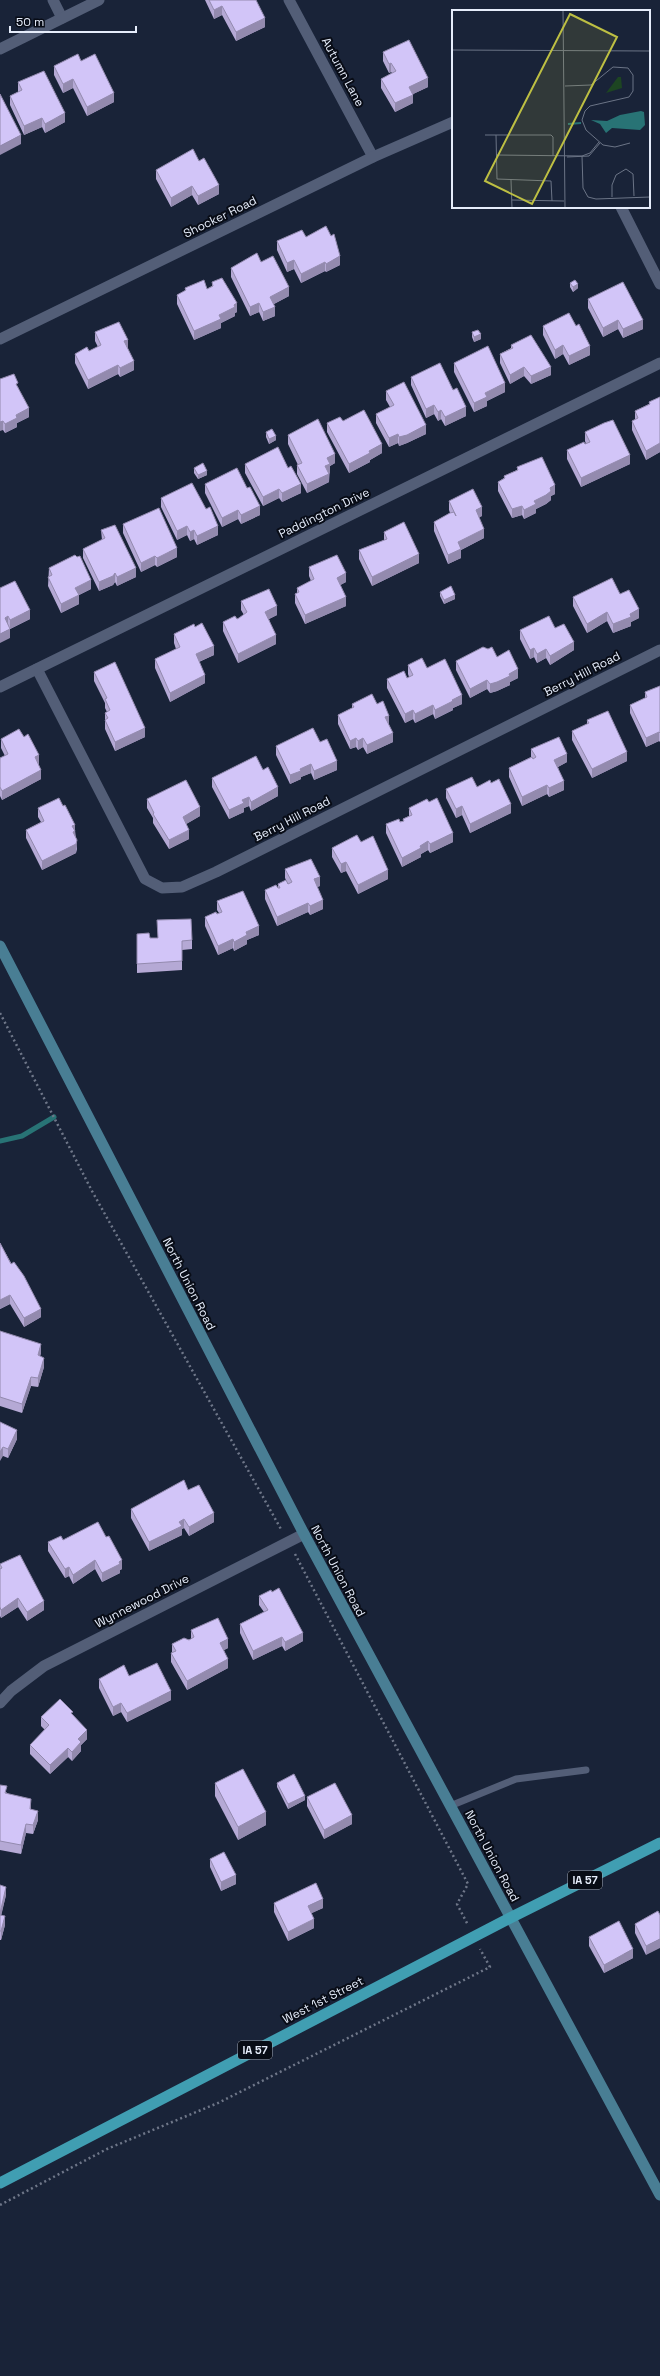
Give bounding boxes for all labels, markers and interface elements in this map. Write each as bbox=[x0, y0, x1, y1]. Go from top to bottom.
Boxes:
scale bar bbox=[10, 8, 136, 34]
inset map bbox=[452, 10, 650, 208]
text: 50 m bbox=[16, 14, 44, 30]
street label: Autumn Lane bbox=[318, 34, 368, 110]
street label: Shocker Road bbox=[181, 192, 259, 242]
street label: Paddington Drive bbox=[276, 484, 372, 542]
street label: Berry Hill Road bbox=[541, 648, 623, 700]
street label: Berry Hill Road bbox=[251, 793, 333, 845]
street label: North Union Road bbox=[159, 1235, 219, 1333]
street label: North Union Road bbox=[307, 1522, 369, 1620]
street label: Wynnewood Drive bbox=[92, 1570, 192, 1632]
street label: North Union Road bbox=[461, 1807, 523, 1905]
road number: IA 57 bbox=[568, 1871, 602, 1889]
street label: West 1st Street bbox=[280, 1973, 366, 2027]
road number: IA 57 bbox=[238, 2041, 272, 2059]

